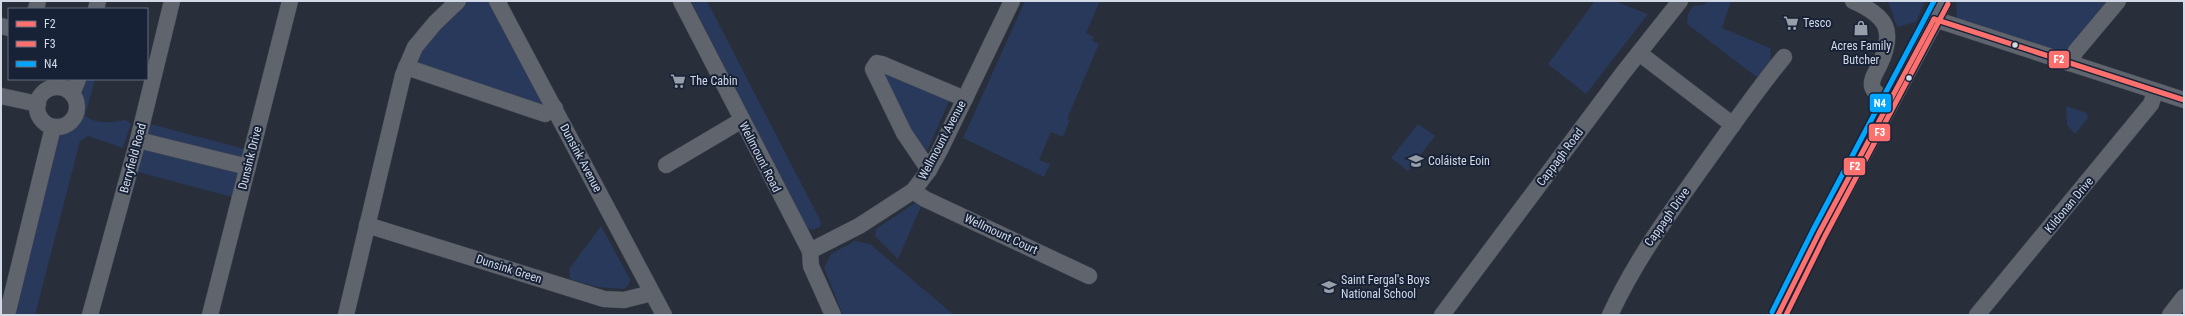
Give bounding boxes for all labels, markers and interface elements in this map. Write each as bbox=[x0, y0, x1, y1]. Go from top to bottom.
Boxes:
legend bbox=[8, 8, 148, 80]
supermarket icon: Tesco bbox=[1782, 14, 1800, 32]
place label: Tesco bbox=[1803, 16, 1831, 30]
text: F2 bbox=[44, 17, 56, 31]
shop icon: Acres Family Butcher bbox=[1852, 19, 1870, 37]
text: F3 bbox=[44, 37, 56, 51]
place label: Acres Family Butcher bbox=[1831, 39, 1891, 67]
unlabelled marker bbox=[2010, 40, 2020, 50]
line badge: F2 bbox=[2048, 50, 2070, 69]
text: F2 bbox=[2054, 53, 2065, 66]
text: N4 bbox=[44, 57, 57, 71]
supermarket icon: The Cabin bbox=[669, 72, 687, 90]
unlabelled marker bbox=[1904, 73, 1914, 83]
place label: The Cabin bbox=[690, 74, 738, 88]
line badge: N4 bbox=[1869, 93, 1892, 113]
text: N4 bbox=[1874, 97, 1887, 110]
street label: Wellmount Avenue bbox=[915, 98, 969, 182]
street label: Wellmount Road bbox=[736, 119, 784, 195]
street label: Berryfield Road bbox=[117, 122, 149, 194]
street label: Dunsink Avenue bbox=[557, 122, 605, 195]
line badge: F3 bbox=[1868, 123, 1891, 142]
street label: Dunsink Drive bbox=[235, 125, 265, 191]
street label: Cappagh Road bbox=[1534, 125, 1586, 189]
text: F3 bbox=[1875, 126, 1886, 139]
school or university icon: Coláiste Eoin bbox=[1407, 152, 1425, 170]
place label: Coláiste Eoin bbox=[1428, 154, 1490, 168]
line badge: F2 bbox=[1843, 157, 1866, 176]
text: F2 bbox=[1850, 160, 1861, 173]
street label: Kildonan Drive bbox=[2042, 174, 2096, 236]
street label: Cappagh Drive bbox=[1642, 185, 1693, 249]
street label: Wellmount Court bbox=[962, 211, 1040, 257]
street label: Dunsink Green bbox=[474, 252, 544, 286]
place label: Saint Fergal's Boys National School bbox=[1341, 273, 1430, 301]
school or university icon: Saint Fergal's Boys National School bbox=[1320, 278, 1338, 296]

